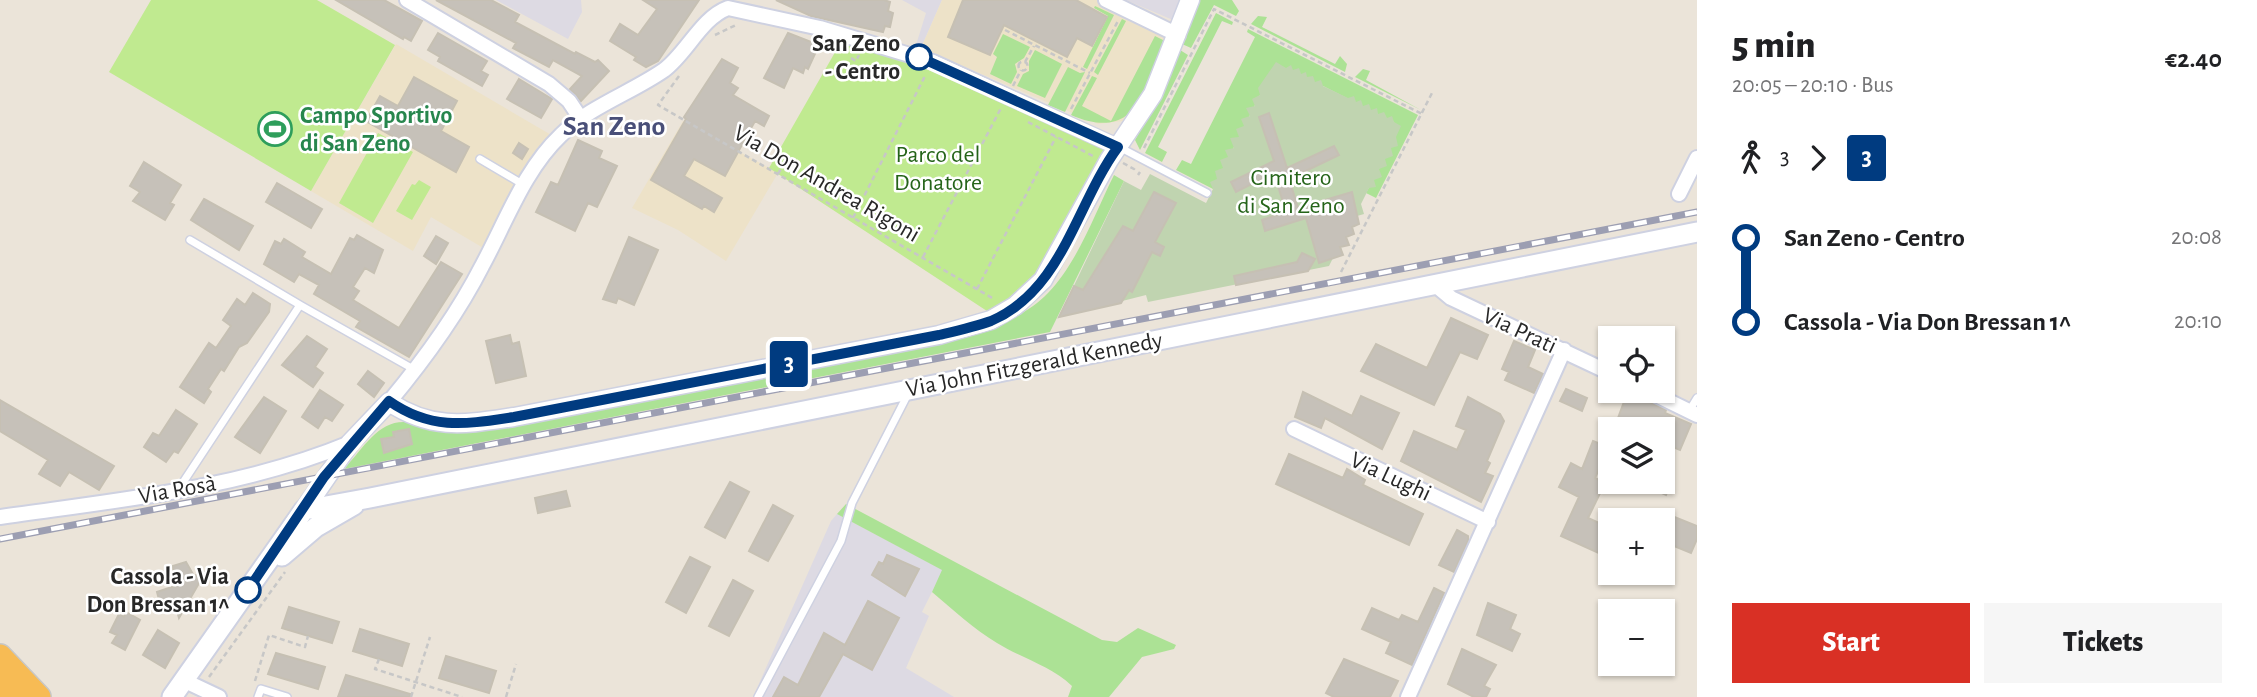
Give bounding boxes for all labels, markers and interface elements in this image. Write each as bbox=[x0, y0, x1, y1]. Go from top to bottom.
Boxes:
text: 5 min bbox=[1732, 27, 1816, 65]
place label: San Zeno - Centro bbox=[812, 32, 900, 84]
marker: San Zeno - Centro bbox=[906, 44, 932, 70]
text: €2.40 bbox=[2165, 46, 2222, 72]
text: 20:05 – 20:10 · Bus bbox=[1732, 74, 1894, 97]
place label: Campo Sportivo di San Zeno bbox=[300, 104, 452, 156]
sports icon: Campo Sportivo di San Zeno bbox=[256, 110, 294, 148]
district label: San Zeno bbox=[563, 113, 665, 141]
street label: Via Don Andrea Rigoni bbox=[729, 121, 924, 247]
icon: walk bbox=[1732, 139, 1770, 177]
icon: forward bbox=[1799, 139, 1837, 177]
park label: Parco del Donatore bbox=[894, 143, 982, 195]
text: 3 bbox=[1780, 146, 1789, 169]
text: 3 bbox=[1861, 146, 1872, 170]
park label: Cimitero di San Zeno bbox=[1237, 166, 1345, 218]
text: San Zeno - Centro bbox=[1784, 225, 1965, 251]
text: 20:08 bbox=[2171, 226, 2222, 249]
street label: Via Prati bbox=[1479, 303, 1560, 358]
text: Cassola - Via Don Bressan 1^ bbox=[1784, 309, 2071, 335]
text: 20:10 bbox=[2174, 310, 2222, 333]
map controls bbox=[1598, 326, 1675, 676]
button: locate bbox=[1598, 326, 1675, 403]
street label: Via John Fitzgerald Kennedy bbox=[904, 328, 1165, 402]
line badge: 3 bbox=[766, 341, 812, 387]
text: 3 bbox=[784, 352, 794, 376]
button: layers bbox=[1598, 417, 1675, 494]
street label: Via Lughi bbox=[1346, 448, 1435, 506]
street label: Via Rosà bbox=[136, 471, 218, 509]
button: + bbox=[1598, 508, 1675, 585]
place label: Cassola - Via Don Bressan 1^ bbox=[87, 565, 229, 617]
marker: Cassola - Via Don Bressan 1^ bbox=[235, 577, 261, 603]
button: − bbox=[1598, 599, 1675, 676]
button: Start bbox=[1732, 603, 1970, 683]
button: Tickets bbox=[1984, 603, 2222, 683]

